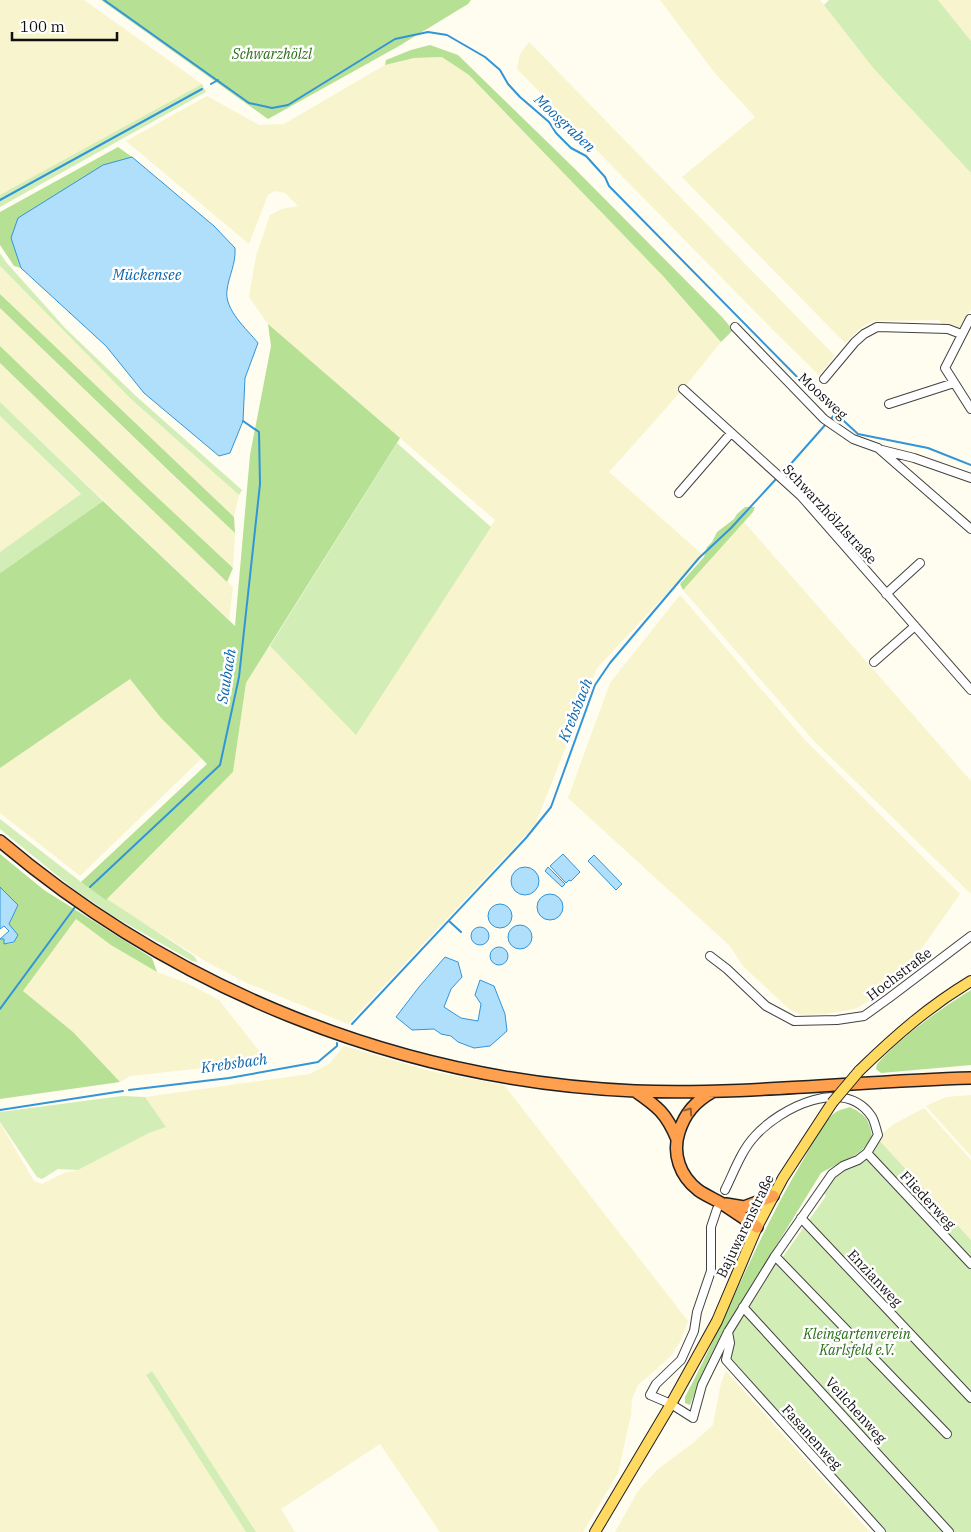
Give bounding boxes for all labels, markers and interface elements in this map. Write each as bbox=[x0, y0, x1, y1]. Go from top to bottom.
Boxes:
scale bar bbox=[12, 10, 118, 42]
text: 100 m bbox=[20, 17, 65, 36]
park label: Schwarzhölzl bbox=[231, 45, 313, 63]
water label: Moosgraben bbox=[530, 89, 600, 156]
water label: Mückensee bbox=[112, 265, 182, 284]
street label: Moosweg bbox=[795, 369, 852, 424]
street label: Schwarzhölzlstraße bbox=[779, 460, 881, 568]
water label: Saubach bbox=[212, 646, 240, 706]
water label: Krebsbach bbox=[553, 675, 597, 745]
street label: Hochstraße bbox=[863, 944, 935, 1004]
water label: Krebsbach bbox=[199, 1049, 269, 1077]
one-way arrow bbox=[683, 1107, 692, 1117]
street label: Fliederweg bbox=[896, 1167, 960, 1233]
street label: Bajuwarenstraße bbox=[712, 1171, 778, 1281]
street label: Enzianweg bbox=[844, 1246, 906, 1311]
park label: Kleingartenverein Karlsfeld e.V. bbox=[802, 1325, 911, 1359]
street label: Veilchenweg bbox=[822, 1373, 891, 1447]
street label: Fasanenweg bbox=[778, 1401, 846, 1474]

